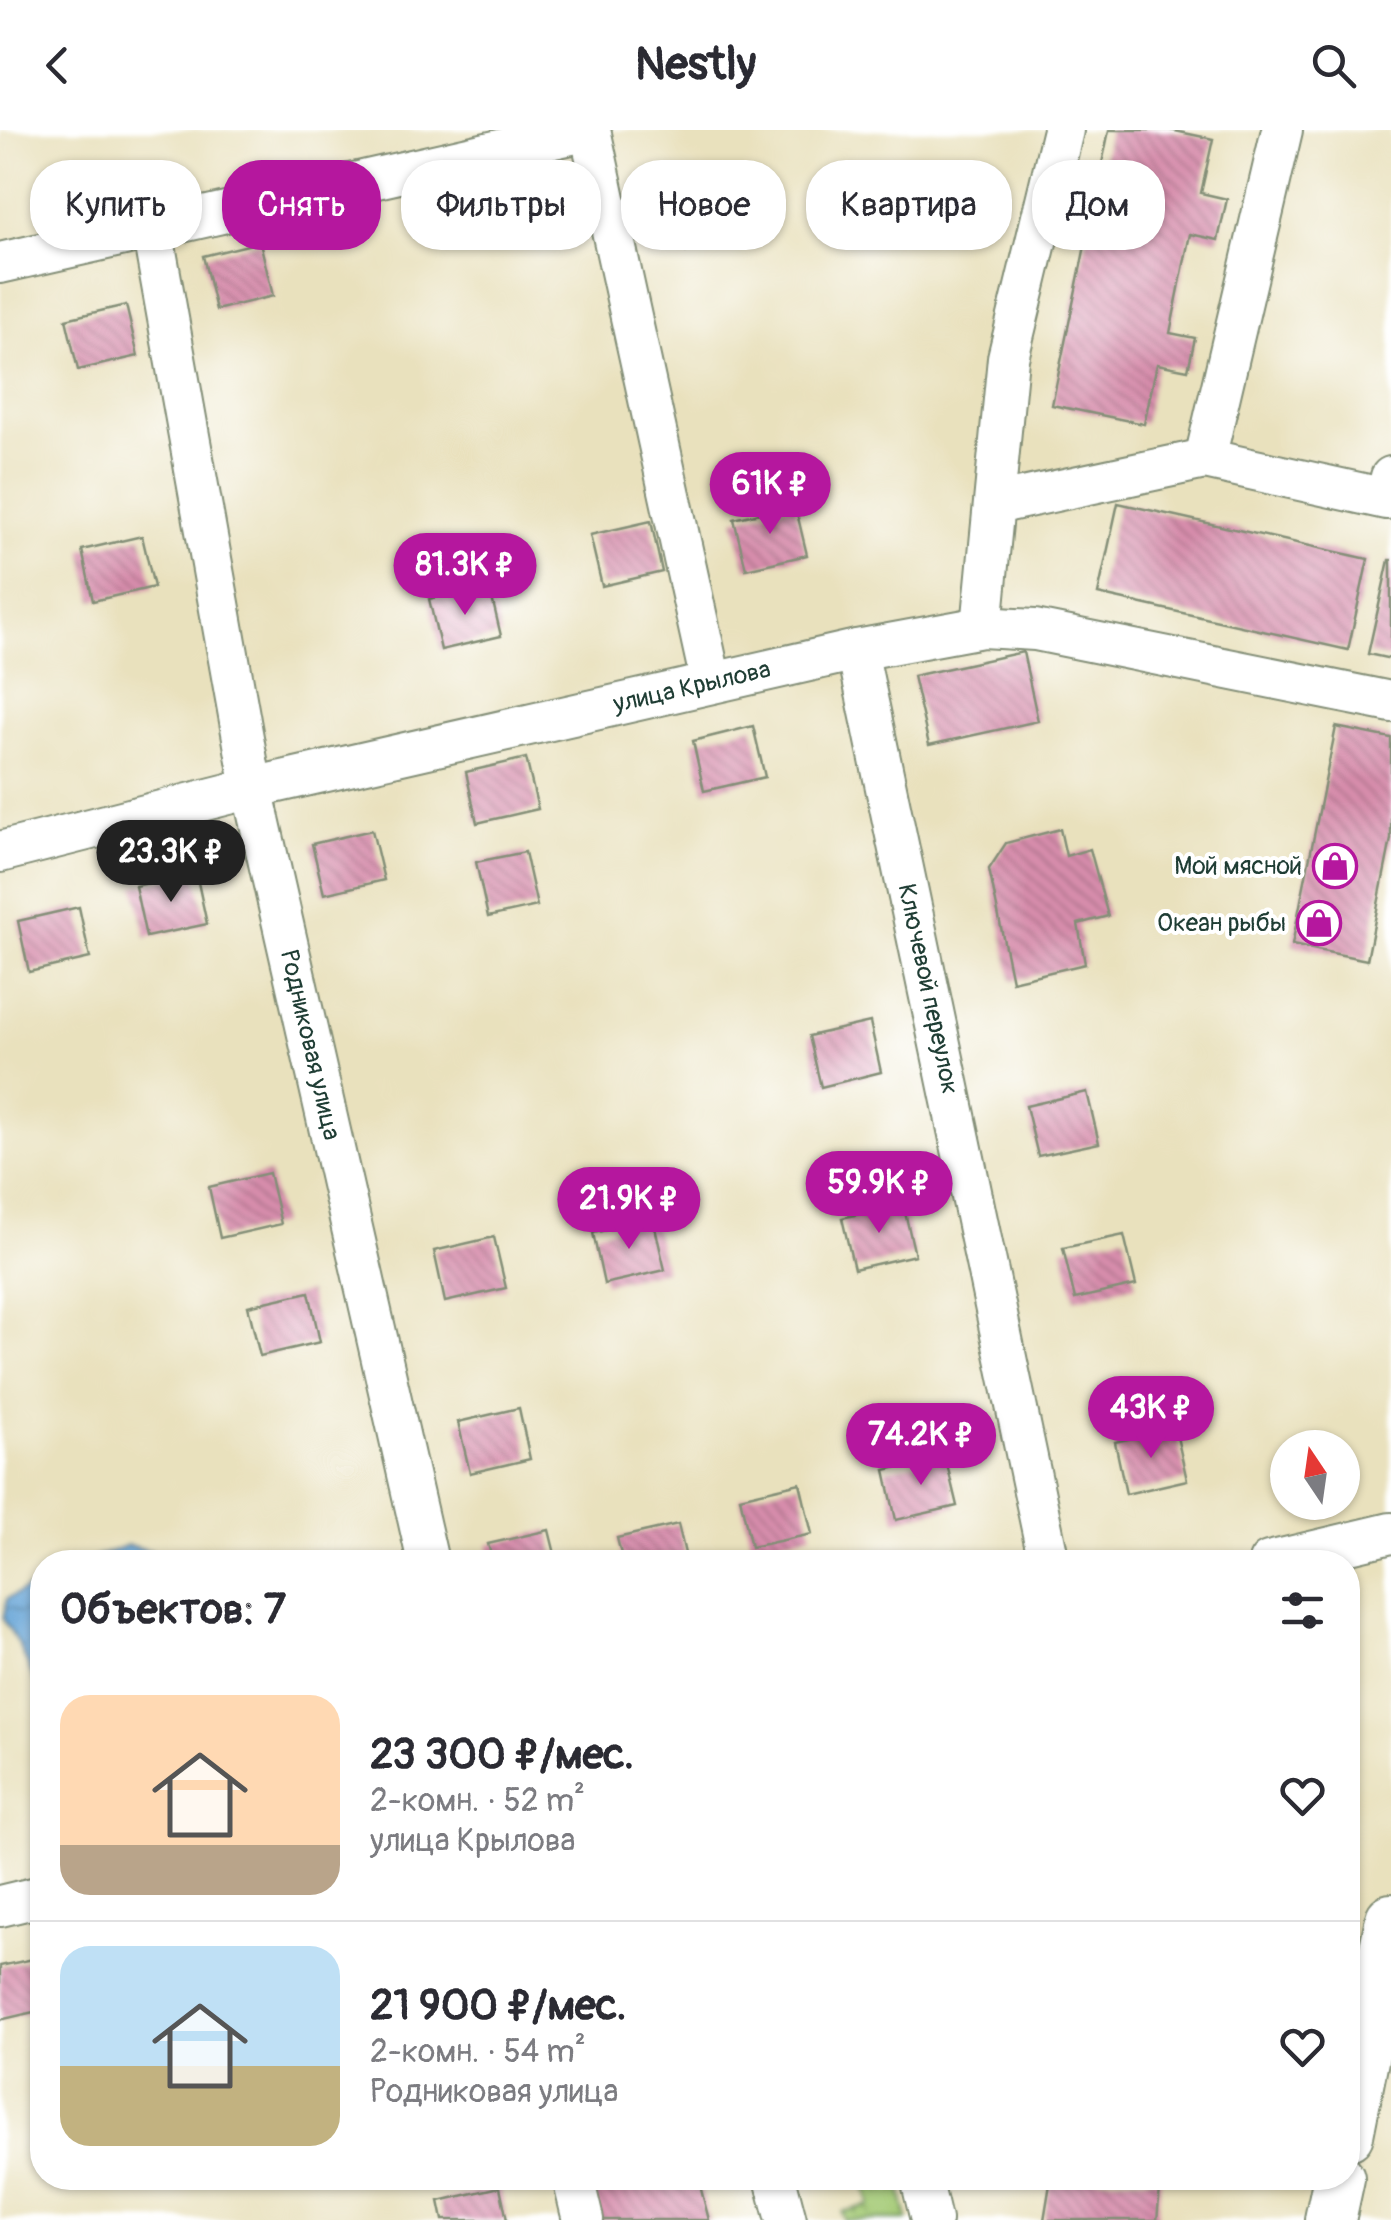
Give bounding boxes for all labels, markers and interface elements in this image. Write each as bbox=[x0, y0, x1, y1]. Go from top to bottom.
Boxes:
text: Nestly bbox=[635, 37, 756, 93]
icon: back bbox=[30, 38, 85, 93]
icon: search bbox=[1306, 38, 1361, 93]
chip: Купить bbox=[30, 160, 202, 250]
chip: Снять bbox=[222, 160, 381, 250]
chip: Фильтры bbox=[401, 160, 601, 250]
chip: Новое bbox=[621, 160, 786, 250]
chip: Квартира bbox=[806, 160, 1012, 250]
chip: Дом bbox=[1032, 160, 1165, 250]
pin: 61K ₽ bbox=[700, 452, 840, 537]
text: 61K ₽ bbox=[732, 464, 808, 504]
pin: 81.3K ₽ bbox=[373, 533, 557, 618]
text: 81.3K ₽ bbox=[416, 545, 514, 585]
street label: улица Крылова bbox=[609, 654, 774, 720]
pin: 23.3K ₽ bbox=[79, 820, 263, 905]
text: 23.3K ₽ bbox=[118, 832, 224, 872]
shop icon: Мой мясной bbox=[1312, 843, 1358, 889]
place label: Мой мясной bbox=[1174, 851, 1302, 882]
street label: Ключевой переулок bbox=[891, 881, 965, 1097]
shop icon: Океан рыбы bbox=[1296, 900, 1342, 946]
place label: Океан рыбы bbox=[1157, 908, 1286, 939]
street label: Родниковая улица bbox=[273, 947, 347, 1143]
pin: 59.9K ₽ bbox=[787, 1151, 971, 1236]
text: 59.9K ₽ bbox=[828, 1163, 930, 1203]
pin: 21.9K ₽ bbox=[537, 1167, 721, 1252]
text: 21.9K ₽ bbox=[579, 1179, 679, 1219]
pin: 43K ₽ bbox=[1081, 1376, 1221, 1461]
text: 43K ₽ bbox=[1110, 1388, 1192, 1428]
pin: 74.2K ₽ bbox=[829, 1403, 1013, 1488]
text: 74.2K ₽ bbox=[868, 1415, 974, 1455]
north arrow bbox=[1270, 1430, 1360, 1520]
map controls bbox=[1270, 1430, 1360, 1520]
icon: filters bbox=[1275, 1583, 1330, 1638]
text: Объектов: 7 bbox=[60, 1584, 286, 1636]
text: 23 300 ₽/мес. bbox=[370, 1729, 634, 1781]
icon: home bbox=[140, 1735, 260, 1855]
icon: heart bbox=[1275, 1768, 1330, 1823]
text: 2-комн. · 52 m² bbox=[370, 1781, 585, 1821]
text: улица Крылова bbox=[370, 1821, 575, 1861]
text: 21 900 ₽/мес. bbox=[370, 1980, 626, 2032]
icon: home bbox=[140, 1986, 260, 2106]
icon: heart bbox=[1275, 2019, 1330, 2074]
text: 2-комн. · 54 m² bbox=[370, 2032, 586, 2072]
text: Родниковая улица bbox=[370, 2072, 618, 2112]

